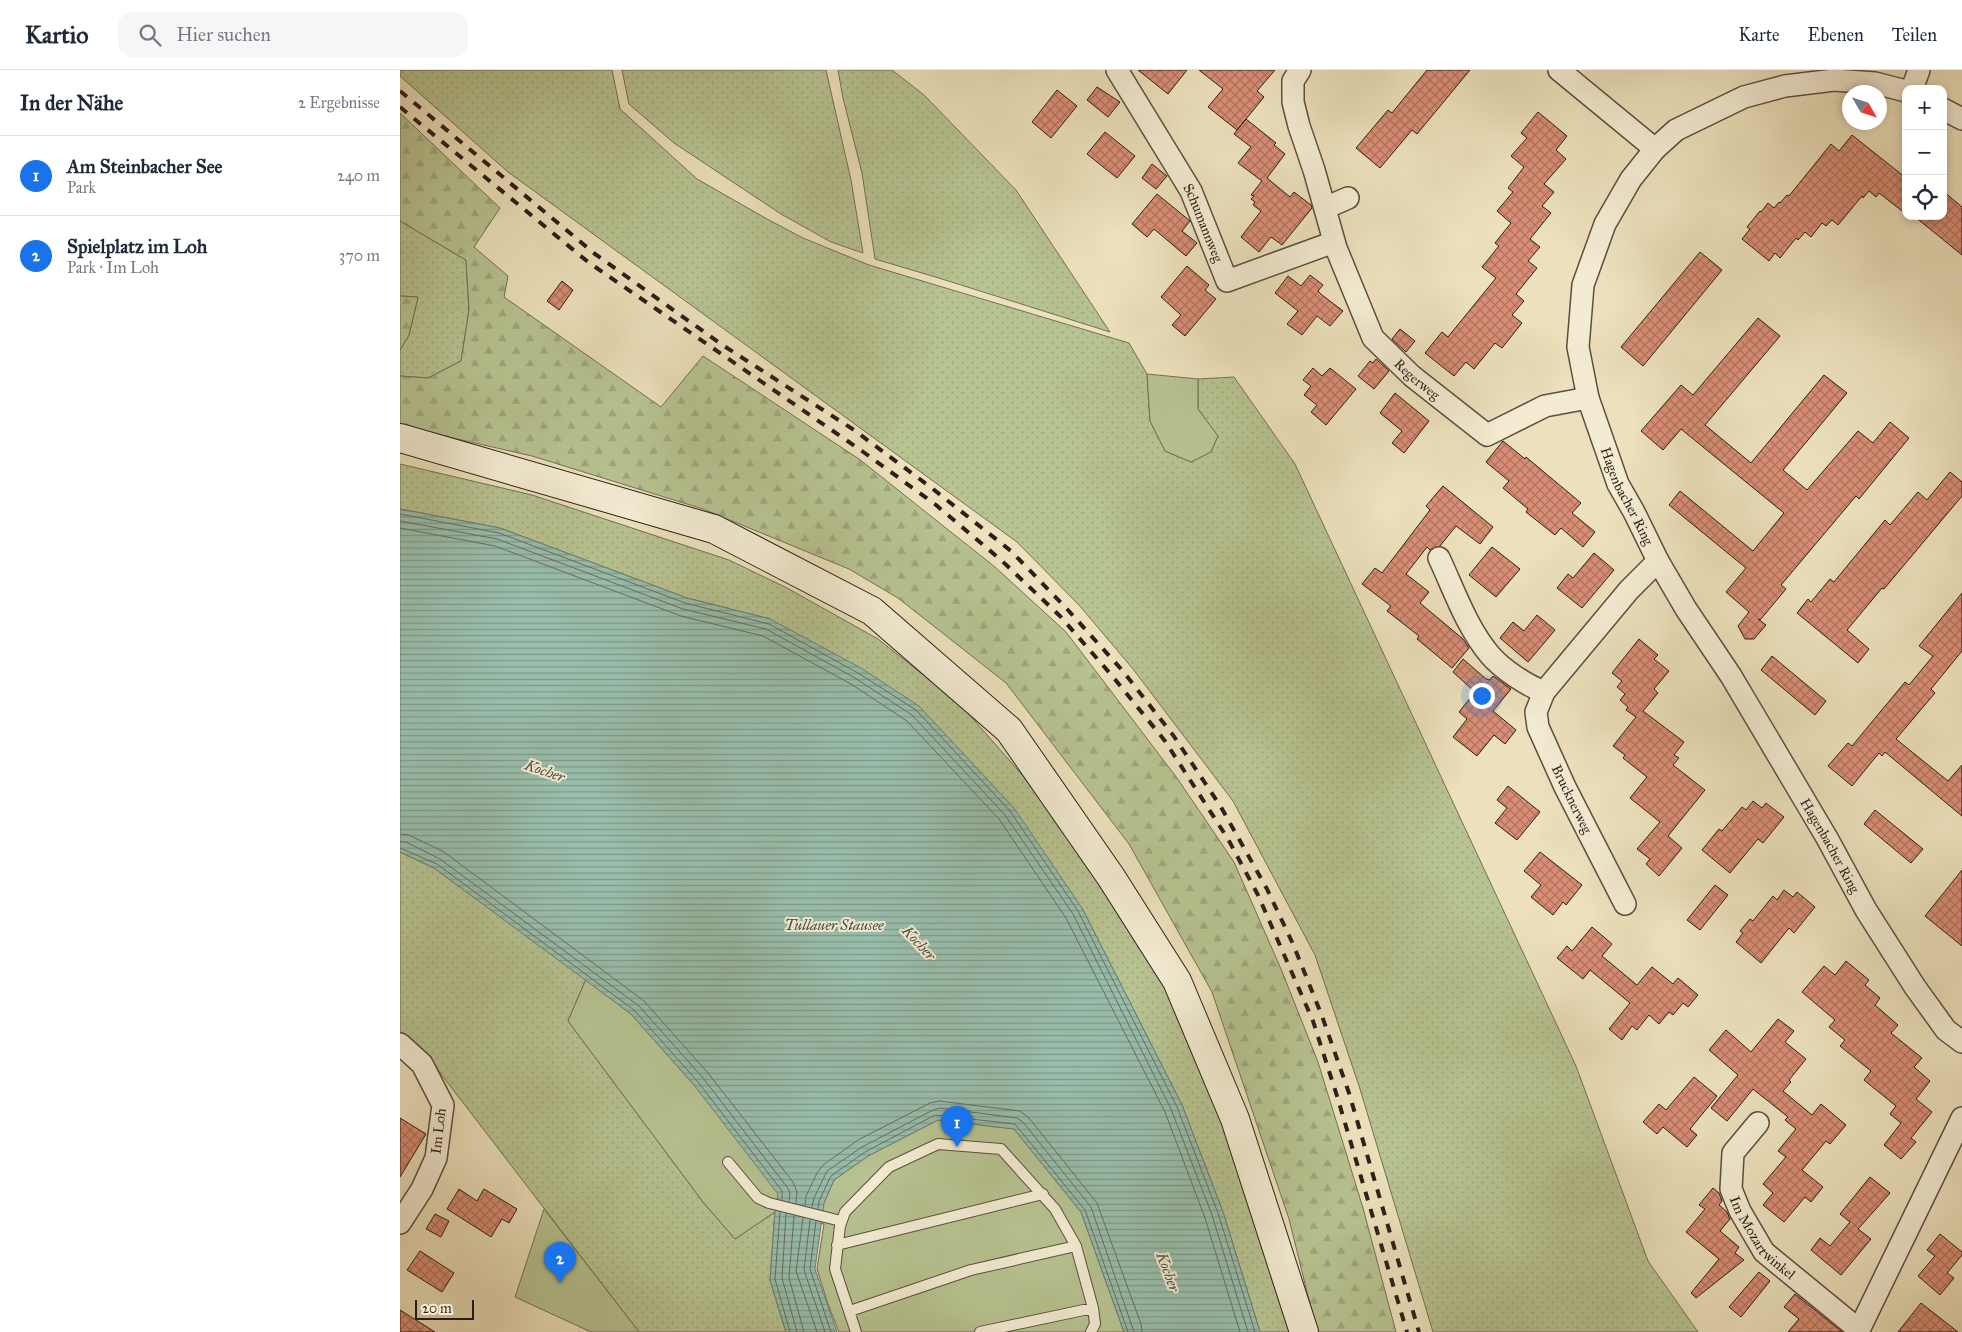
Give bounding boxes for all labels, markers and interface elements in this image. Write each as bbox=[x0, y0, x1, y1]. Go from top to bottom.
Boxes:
search box bbox=[118, 12, 468, 57]
text: Kartio bbox=[25, 20, 88, 50]
icon: search bbox=[136, 21, 164, 49]
text: Hier suchen bbox=[176, 23, 271, 46]
text: Karte bbox=[1739, 24, 1780, 46]
text: Ebenen bbox=[1808, 24, 1864, 46]
text: Teilen bbox=[1892, 24, 1937, 46]
north arrow bbox=[1842, 85, 1887, 130]
map controls bbox=[1902, 85, 1947, 220]
button: + bbox=[1902, 85, 1947, 130]
text: In der Nähe bbox=[20, 90, 123, 116]
text: 2 Ergebnisse bbox=[298, 93, 380, 112]
button: − bbox=[1902, 130, 1947, 175]
text: Am Steinbacher See bbox=[67, 155, 223, 178]
text: 1 bbox=[33, 166, 39, 185]
text: 240 m bbox=[337, 166, 380, 185]
button: locate bbox=[1902, 175, 1947, 220]
text: Park bbox=[67, 178, 96, 197]
street label: Schumannweg bbox=[1179, 180, 1227, 265]
text: Spielplatz im Loh bbox=[67, 235, 207, 258]
text: 2 bbox=[32, 246, 40, 265]
text: 370 m bbox=[339, 246, 380, 265]
text: Park · Im Loh bbox=[67, 258, 159, 277]
street label: Regerweg bbox=[1390, 355, 1444, 404]
street label: Hagenbacher Ring bbox=[1597, 445, 1657, 548]
your location bbox=[1469, 683, 1495, 709]
water label: Kocher bbox=[522, 755, 568, 786]
street label: Brucknerweg bbox=[1548, 762, 1596, 837]
street label: Hagenbacher Ring bbox=[1796, 795, 1864, 897]
water label: Tullauer Stausee bbox=[784, 916, 884, 934]
water label: Kocher bbox=[898, 921, 940, 965]
pin: 1 bbox=[941, 1106, 973, 1147]
street label: Im Loh bbox=[427, 1107, 450, 1155]
street label: Im Mozartwinkel bbox=[1726, 1194, 1799, 1283]
pin: 2 bbox=[544, 1242, 576, 1283]
water label: Kocher bbox=[1152, 1249, 1184, 1295]
scale bar bbox=[415, 1297, 474, 1320]
text: 20 m bbox=[422, 1300, 452, 1317]

